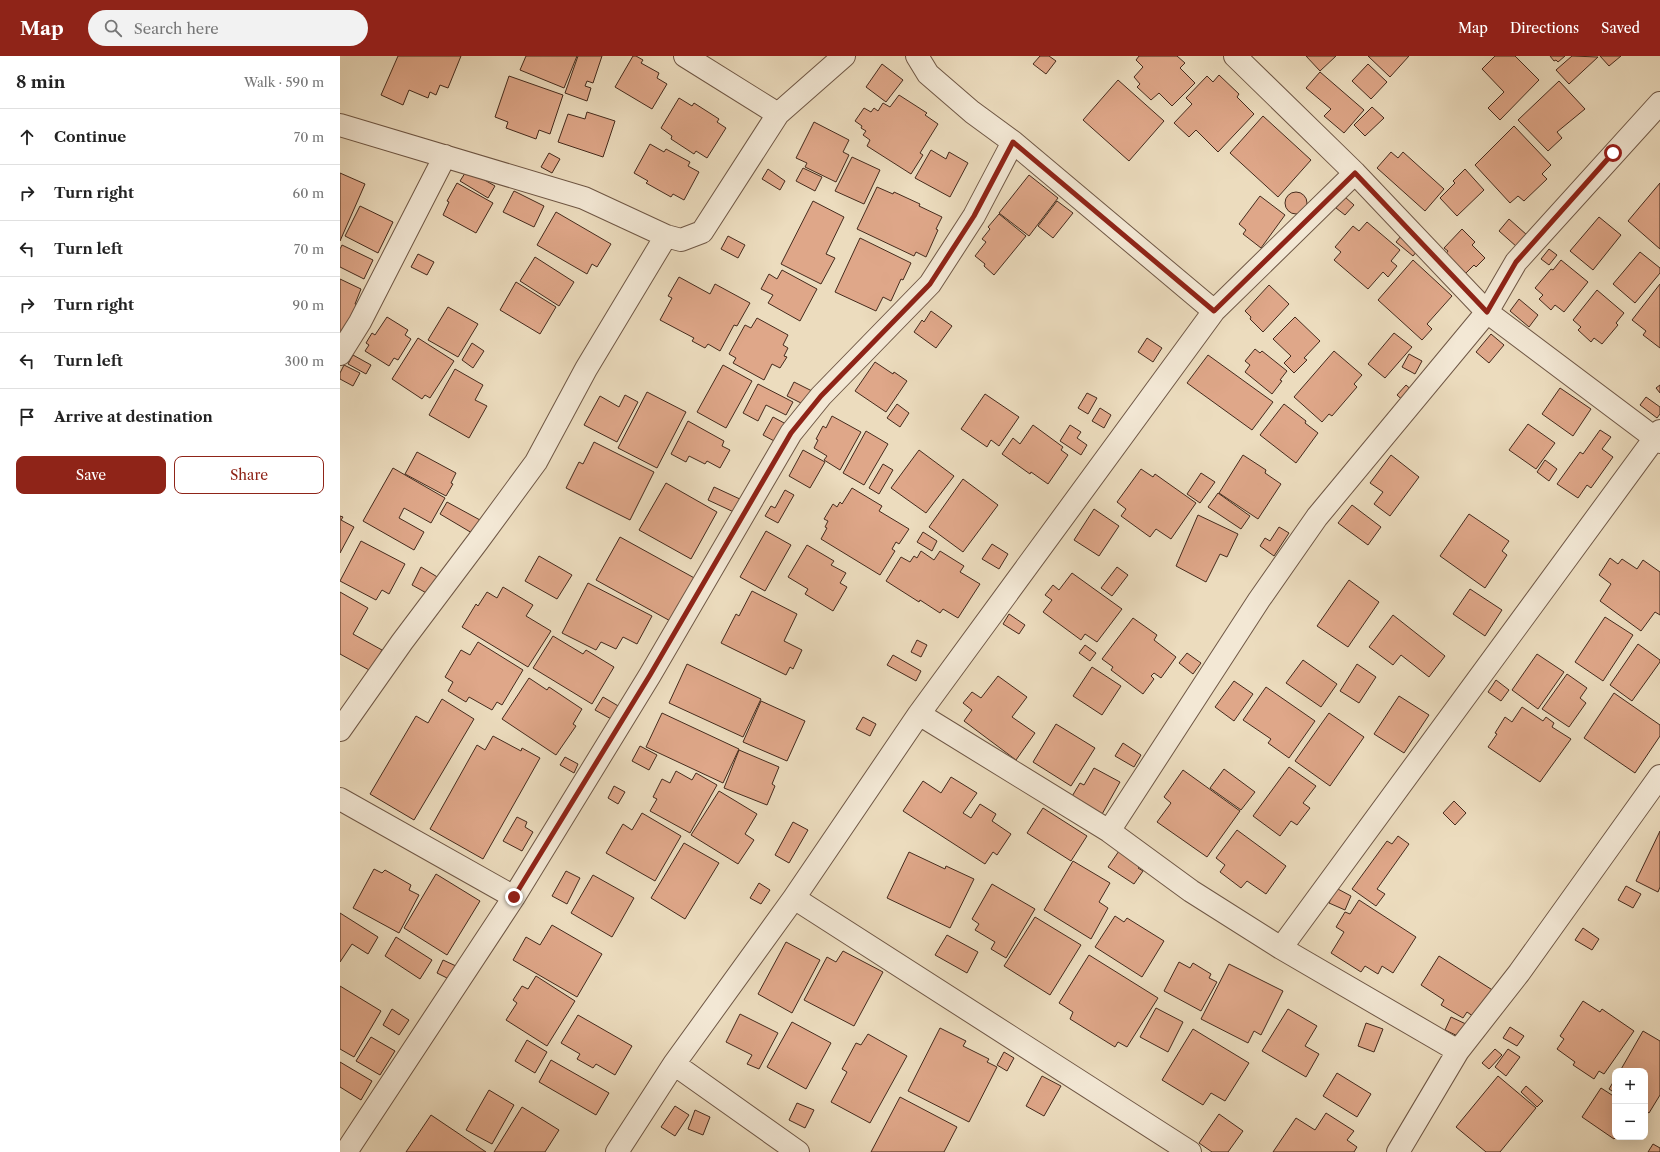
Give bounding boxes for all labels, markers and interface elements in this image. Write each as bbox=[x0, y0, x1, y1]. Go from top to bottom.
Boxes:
search box bbox=[88, 10, 368, 46]
text: Map bbox=[20, 17, 64, 40]
icon: search bbox=[102, 17, 124, 39]
text: Search here bbox=[134, 19, 219, 38]
text: Map bbox=[1458, 19, 1488, 37]
text: Directions bbox=[1510, 19, 1579, 37]
text: Saved bbox=[1601, 19, 1640, 37]
text: 8 min bbox=[16, 72, 65, 92]
text: Walk · 590 m bbox=[244, 74, 324, 90]
icon: ahead bbox=[16, 126, 38, 148]
text: Continue bbox=[54, 127, 126, 146]
text: 70 m bbox=[294, 129, 324, 145]
route start bbox=[1604, 144, 1622, 162]
icon: right bbox=[16, 182, 38, 204]
text: Turn right bbox=[54, 183, 134, 202]
text: 60 m bbox=[293, 185, 324, 201]
icon: left bbox=[16, 238, 38, 260]
text: Turn left bbox=[54, 239, 123, 258]
text: 70 m bbox=[294, 241, 324, 257]
icon: right bbox=[16, 294, 38, 316]
text: Turn right bbox=[54, 295, 134, 314]
text: 90 m bbox=[293, 297, 324, 313]
icon: left bbox=[16, 350, 38, 372]
text: Turn left bbox=[54, 351, 123, 370]
text: 300 m bbox=[285, 353, 324, 369]
icon: arrive bbox=[16, 406, 38, 428]
text: Arrive at destination bbox=[54, 407, 213, 426]
button: Save bbox=[16, 456, 166, 494]
button: Share bbox=[174, 456, 324, 494]
route end bbox=[505, 888, 523, 906]
map controls bbox=[1612, 1068, 1648, 1140]
button: + bbox=[1612, 1068, 1648, 1104]
button: − bbox=[1612, 1104, 1648, 1140]

